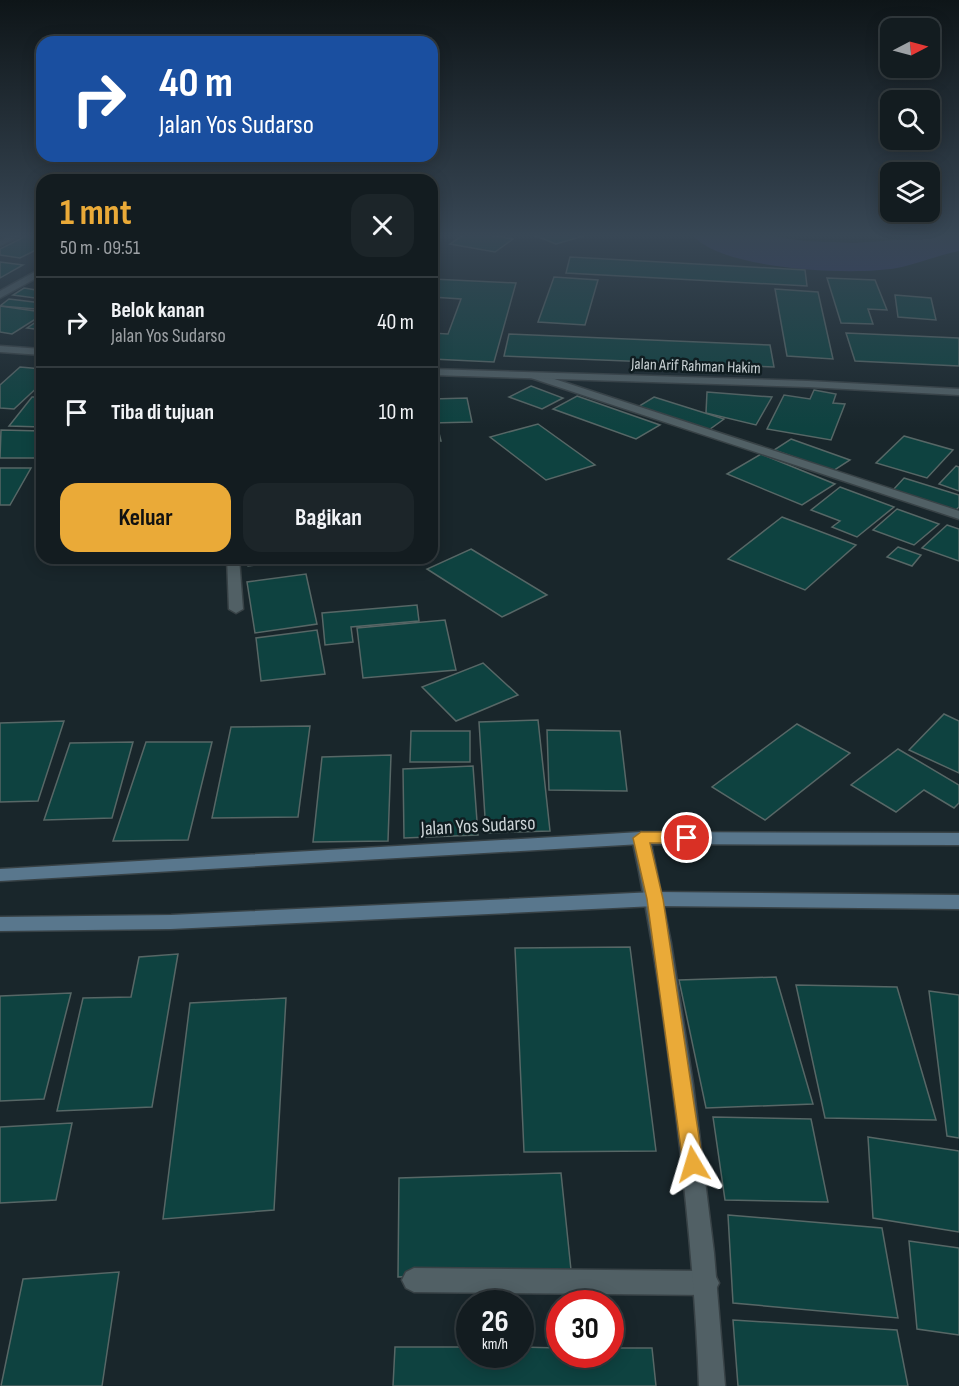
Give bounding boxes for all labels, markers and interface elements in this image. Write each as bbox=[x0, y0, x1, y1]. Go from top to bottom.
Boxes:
north arrow bbox=[880, 18, 940, 78]
map controls bbox=[880, 18, 940, 222]
text: 40 m bbox=[159, 58, 233, 109]
icon: right bbox=[60, 60, 138, 138]
button: search bbox=[880, 90, 940, 150]
text: Jalan Yos Sudarso bbox=[159, 109, 314, 141]
button: layers bbox=[880, 162, 940, 222]
text: 1 mnt bbox=[60, 192, 132, 235]
button: close bbox=[351, 194, 414, 257]
text: 50 m · 09:51 bbox=[60, 236, 140, 260]
text: Belok kanan bbox=[111, 297, 204, 324]
icon: right bbox=[60, 306, 93, 339]
text: 40 m bbox=[377, 309, 414, 336]
text: Jalan Yos Sudarso bbox=[111, 324, 226, 348]
street label: Jalan Arif Rahman Hakim bbox=[630, 355, 761, 378]
icon: arrive bbox=[60, 396, 93, 429]
text: Tiba di tujuan bbox=[111, 399, 214, 426]
text: 10 m bbox=[379, 399, 414, 426]
button: Keluar bbox=[60, 483, 231, 552]
button: Bagikan bbox=[243, 483, 414, 552]
street label: Jalan Yos Sudarso bbox=[419, 811, 536, 841]
pin bbox=[661, 812, 712, 863]
icon: arrive bbox=[670, 821, 703, 854]
position arrow bbox=[661, 1132, 725, 1196]
speed limit sign: 30 bbox=[546, 1290, 624, 1368]
text: 26 bbox=[481, 1304, 509, 1340]
text: km/h bbox=[482, 1335, 508, 1354]

